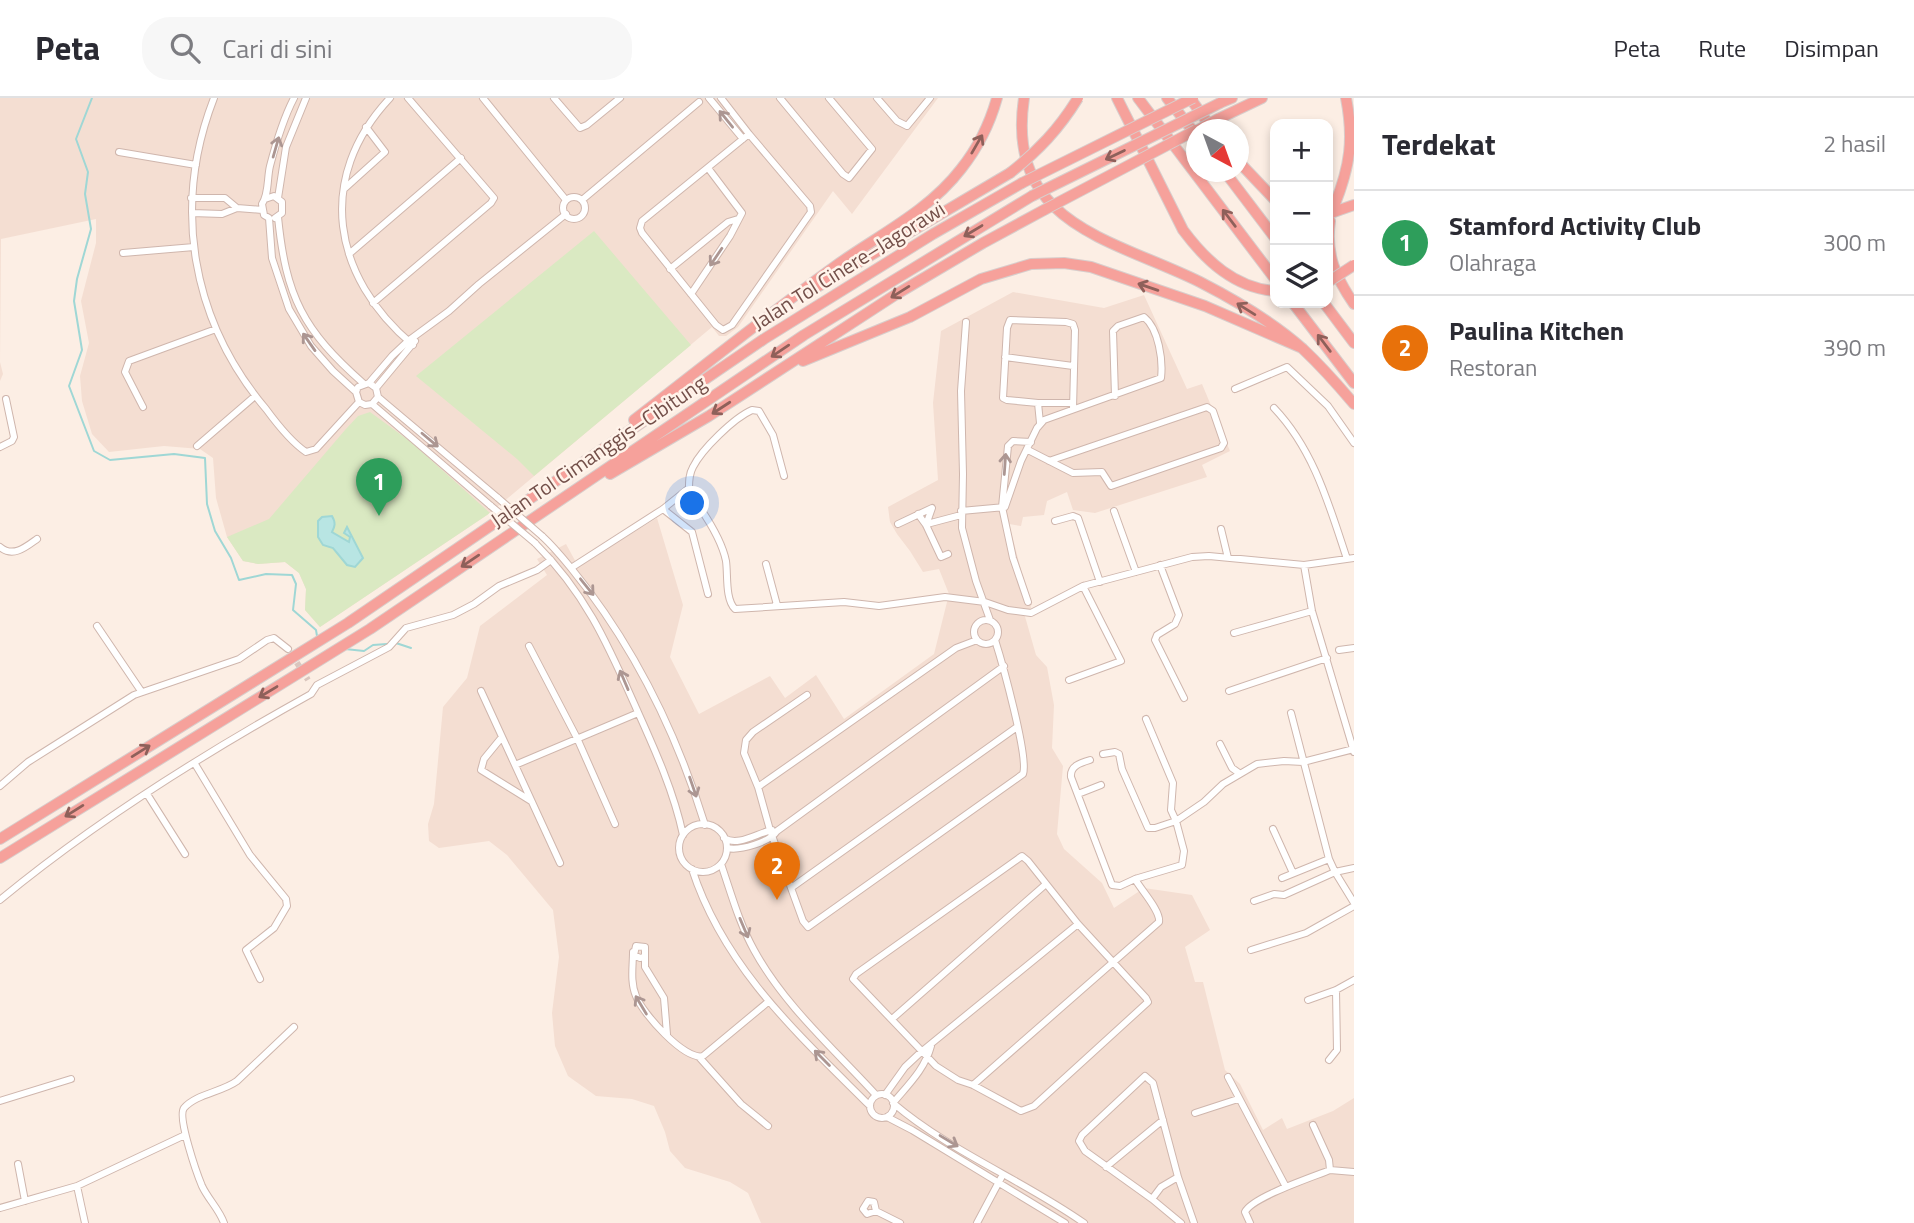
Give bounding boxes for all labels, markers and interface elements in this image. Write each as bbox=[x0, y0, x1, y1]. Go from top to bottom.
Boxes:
search box bbox=[142, 17, 632, 80]
text: Peta bbox=[35, 23, 100, 73]
icon: search bbox=[166, 29, 204, 67]
text: Cari di sini bbox=[222, 29, 332, 68]
text: Peta bbox=[1614, 30, 1660, 66]
text: Rute bbox=[1698, 30, 1746, 66]
text: Disimpan bbox=[1784, 30, 1879, 66]
one-way arrow bbox=[718, 110, 734, 128]
north arrow bbox=[1186, 119, 1249, 182]
map controls bbox=[1270, 119, 1333, 308]
button: + bbox=[1270, 119, 1333, 182]
text: Terdekat bbox=[1382, 121, 1496, 167]
text: 2 hasil bbox=[1823, 126, 1886, 161]
one-way arrow bbox=[970, 134, 984, 154]
one-way arrow bbox=[270, 137, 283, 159]
one-way arrow bbox=[1105, 149, 1126, 162]
button: − bbox=[1270, 182, 1333, 245]
street label: Jalan Tol Cinere–Jagorawi bbox=[745, 192, 951, 338]
text: Stamford Activity Club bbox=[1449, 206, 1701, 245]
one-way arrow bbox=[1222, 210, 1237, 228]
one-way arrow bbox=[964, 224, 984, 238]
text: 1 bbox=[1399, 225, 1411, 260]
text: 300 m bbox=[1823, 225, 1886, 260]
button: layers bbox=[1270, 245, 1333, 308]
text: Olahraga bbox=[1449, 245, 1536, 280]
one-way arrow bbox=[709, 247, 723, 266]
one-way arrow bbox=[1137, 279, 1159, 292]
one-way arrow bbox=[890, 286, 910, 300]
one-way arrow bbox=[1236, 302, 1256, 316]
text: Paulina Kitchen bbox=[1449, 311, 1624, 350]
text: 2 bbox=[1399, 330, 1411, 365]
text: 390 m bbox=[1823, 330, 1886, 365]
one-way arrow bbox=[302, 333, 316, 353]
one-way arrow bbox=[1316, 334, 1331, 353]
one-way arrow bbox=[771, 344, 790, 358]
text: Restoran bbox=[1449, 350, 1537, 385]
street label: Jalan Tol Cimanggis–Cibitung bbox=[484, 367, 712, 535]
one-way arrow bbox=[712, 401, 731, 416]
one-way arrow bbox=[421, 432, 439, 448]
one-way arrow bbox=[999, 453, 1012, 476]
pin: 1 bbox=[356, 458, 402, 516]
your location bbox=[675, 486, 709, 520]
one-way arrow bbox=[461, 554, 480, 568]
one-way arrow bbox=[579, 578, 595, 596]
one-way arrow bbox=[617, 670, 630, 691]
one-way arrow bbox=[258, 686, 278, 700]
one-way arrow bbox=[130, 743, 150, 757]
one-way arrow bbox=[688, 776, 700, 798]
one-way arrow bbox=[65, 804, 84, 819]
pin: 2 bbox=[754, 842, 800, 900]
one-way arrow bbox=[738, 917, 751, 939]
one-way arrow bbox=[634, 996, 648, 1016]
one-way arrow bbox=[813, 1050, 830, 1067]
one-way arrow bbox=[939, 1135, 959, 1149]

